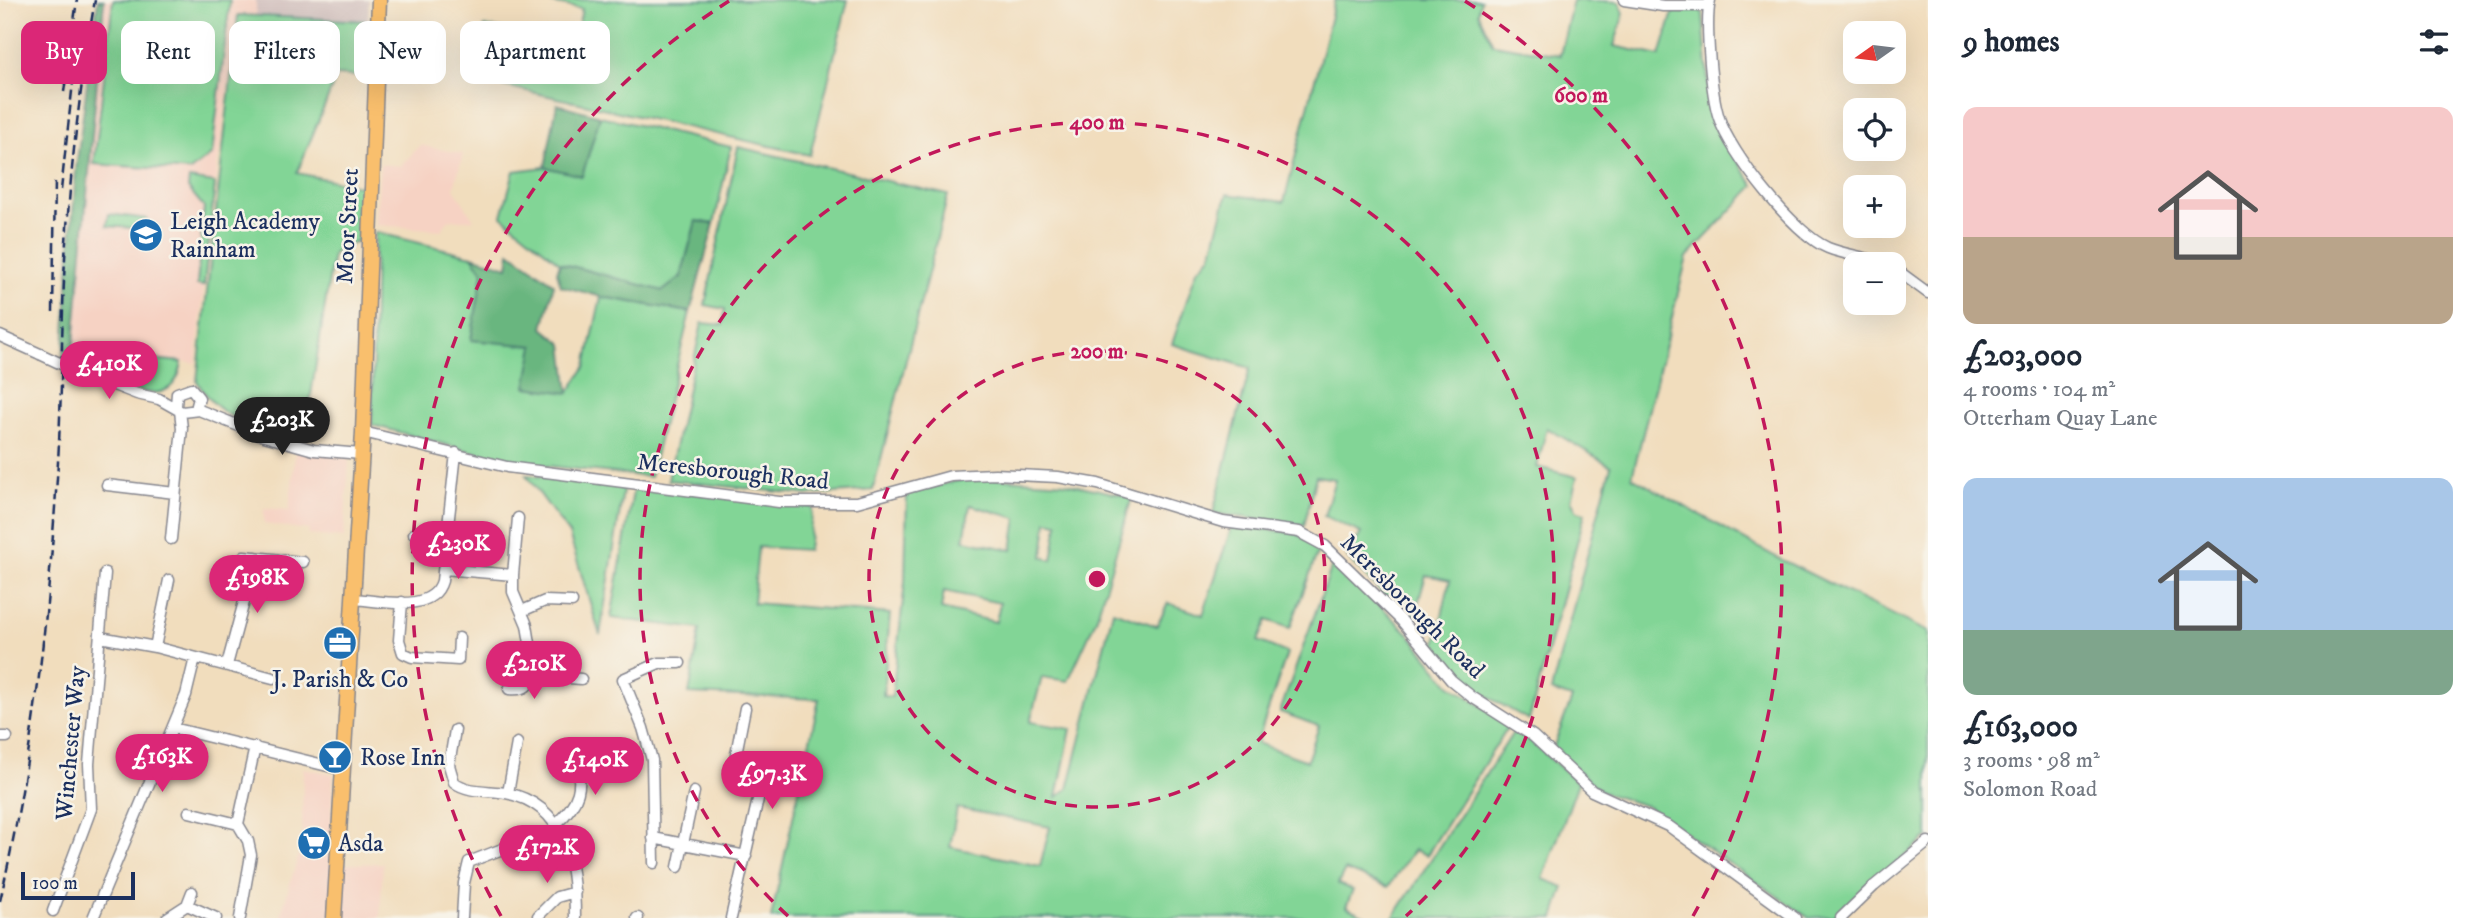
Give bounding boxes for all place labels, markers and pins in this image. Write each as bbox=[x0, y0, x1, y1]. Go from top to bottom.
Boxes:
place label: Leigh Academy Rainham bbox=[170, 207, 320, 265]
school or university icon: Leigh Academy Rainham bbox=[127, 216, 165, 254]
pin: £410K bbox=[60, 342, 158, 401]
pin: £203K bbox=[233, 398, 331, 457]
pin: £230K bbox=[409, 522, 507, 581]
pin: £198K bbox=[208, 556, 306, 615]
centre of rings bbox=[1085, 567, 1109, 591]
office icon: J. Parish & Co bbox=[321, 624, 359, 662]
pin: £210K bbox=[485, 642, 583, 701]
place label: J. Parish & Co bbox=[270, 665, 408, 695]
pin: £163K bbox=[113, 734, 211, 794]
bar icon: Rose Inn bbox=[316, 738, 354, 776]
pin: £140K bbox=[546, 738, 644, 797]
place label: Rose Inn bbox=[360, 743, 446, 773]
pin: £97.3K bbox=[715, 752, 829, 811]
supermarket icon: Asda bbox=[295, 824, 333, 862]
pin: £172K bbox=[498, 826, 596, 885]
place label: Asda bbox=[338, 829, 384, 859]

